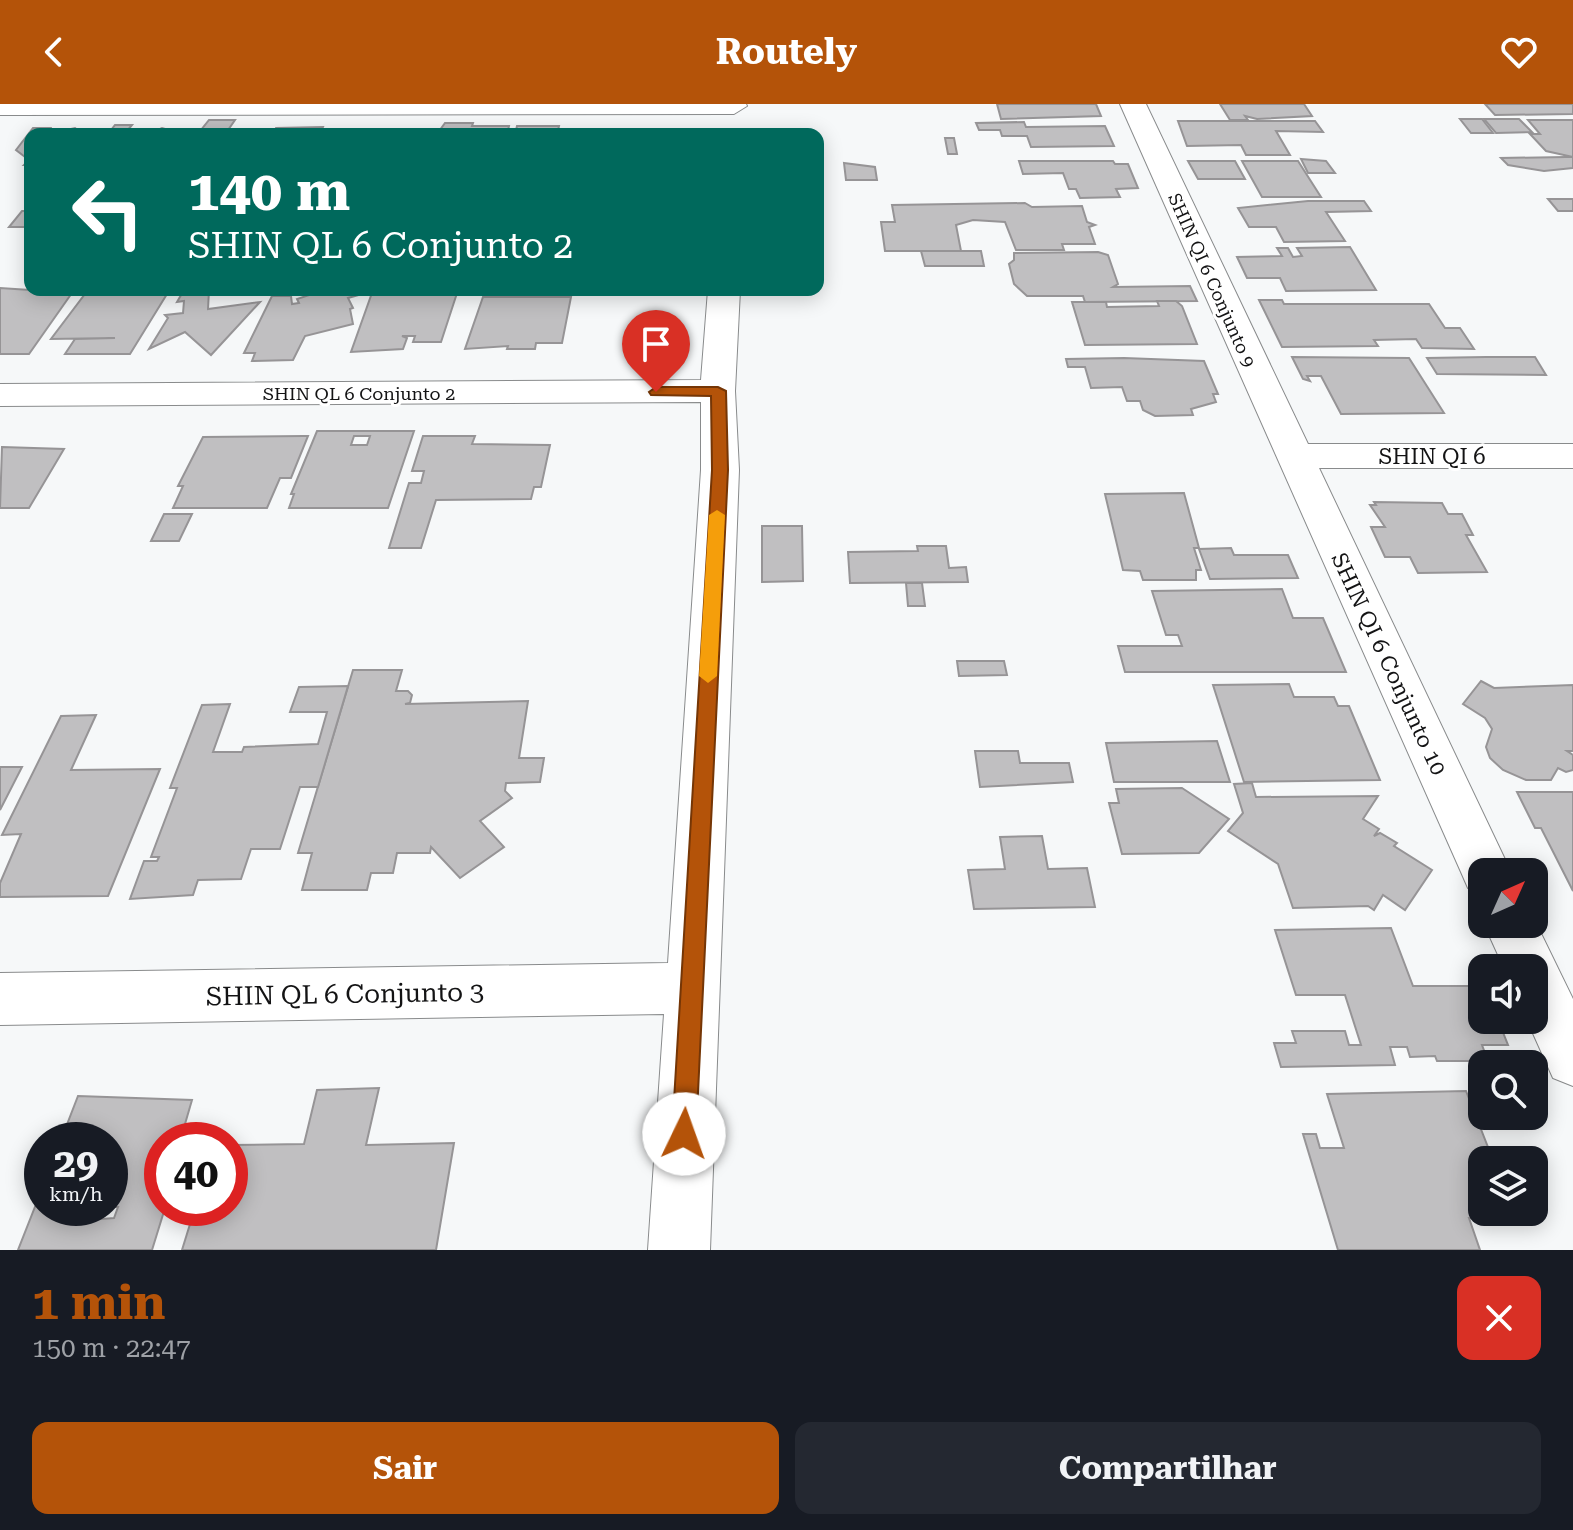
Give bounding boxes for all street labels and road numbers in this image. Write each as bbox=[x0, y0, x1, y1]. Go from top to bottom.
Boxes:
street label: SHIN QI 6 Conjunto 9 bbox=[1164, 190, 1260, 370]
street label: SHIN QL 6 Conjunto 2 bbox=[263, 383, 455, 404]
street label: SHIN QI 6 bbox=[1378, 444, 1486, 469]
street label: SHIN QI 6 Conjunto 10 bbox=[1326, 549, 1452, 779]
street label: SHIN QL 6 Conjunto 3 bbox=[206, 977, 484, 1011]

